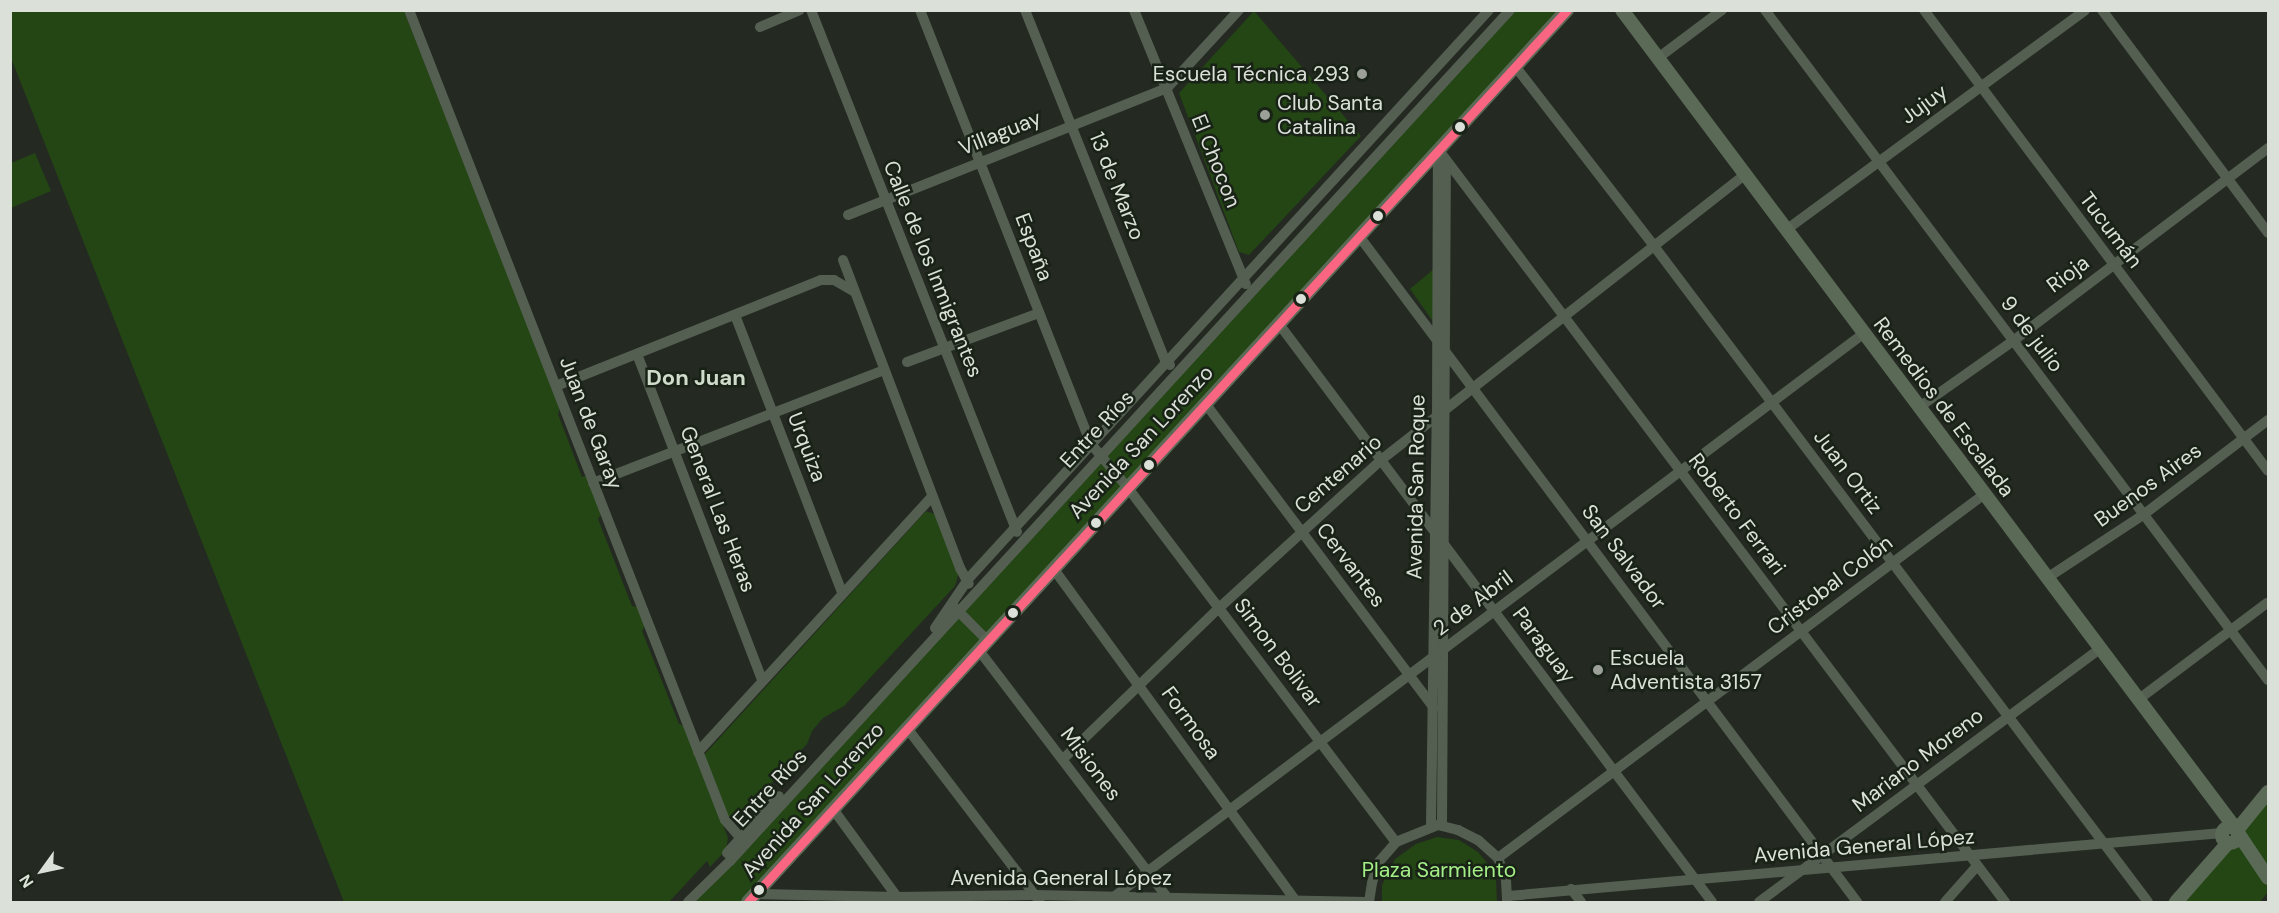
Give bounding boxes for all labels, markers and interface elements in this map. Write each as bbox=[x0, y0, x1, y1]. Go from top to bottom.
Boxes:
place label: Escuela Técnica 293 bbox=[1153, 61, 1350, 87]
marker: Escuela Técnica 293 bbox=[1355, 67, 1369, 81]
street label: Jujuy bbox=[1896, 79, 1952, 129]
place label: Club Santa Catalina bbox=[1277, 90, 1383, 140]
street label: Villaguay bbox=[955, 105, 1045, 161]
marker: Club Santa Catalina bbox=[1258, 108, 1272, 122]
street label: El Chocon bbox=[1186, 111, 1246, 211]
unlabelled marker bbox=[1454, 121, 1466, 133]
street label: 13 de Marzo bbox=[1084, 128, 1150, 244]
street label: Calle de los Inmigrantes bbox=[878, 157, 988, 381]
street label: Tucumán bbox=[2074, 187, 2148, 273]
street label: España bbox=[1010, 210, 1058, 284]
unlabelled marker bbox=[1372, 210, 1384, 222]
street label: Rioja bbox=[2042, 250, 2094, 298]
street label: 9 de julio bbox=[1995, 291, 2069, 377]
unlabelled marker bbox=[1295, 293, 1307, 305]
street label: Remedios de Escalada bbox=[1868, 312, 2020, 502]
street label: Juan de Garay bbox=[554, 353, 628, 493]
street label: Avenida San Lorenzo bbox=[1063, 360, 1219, 524]
district label: Don Juan bbox=[646, 365, 746, 391]
street label: Entre Ríos bbox=[1055, 385, 1139, 473]
street label: Avenida San Roque bbox=[1402, 394, 1430, 580]
street label: Urquiza bbox=[782, 409, 832, 485]
street label: General Las Heras bbox=[675, 422, 761, 596]
street label: Juan Ortiz bbox=[1808, 425, 1888, 519]
street label: Centenario bbox=[1289, 429, 1387, 519]
street label: Buenos Aires bbox=[2090, 438, 2206, 532]
street label: Roberto Ferrari bbox=[1683, 448, 1791, 580]
unlabelled marker bbox=[1143, 459, 1155, 471]
street label: San Salvador bbox=[1576, 500, 1672, 614]
unlabelled marker bbox=[1090, 517, 1102, 529]
street label: Cervantes bbox=[1311, 518, 1391, 612]
street label: Cristobal Colón bbox=[1763, 530, 1897, 640]
street label: 2 de Abril bbox=[1428, 565, 1518, 641]
street label: Simon Bolivar bbox=[1229, 593, 1327, 713]
street label: Paraguay bbox=[1507, 602, 1581, 688]
unlabelled marker bbox=[1007, 607, 1019, 619]
place label: Escuela Adventista 3157 bbox=[1610, 645, 1762, 695]
marker: Escuela Adventista 3157 bbox=[1591, 663, 1605, 677]
street label: Formosa bbox=[1156, 682, 1226, 764]
street label: Mariano Moreno bbox=[1848, 703, 1988, 817]
street label: Avenida San Lorenzo bbox=[737, 717, 889, 883]
street label: Misiones bbox=[1055, 722, 1127, 806]
street label: Entre Ríos bbox=[728, 744, 812, 832]
street label: Avenida General López bbox=[1752, 824, 1976, 868]
north arrow bbox=[12, 841, 72, 901]
park label: Plaza Sarmiento bbox=[1362, 857, 1516, 883]
street label: Avenida General López bbox=[950, 865, 1172, 891]
text: N bbox=[15, 870, 38, 892]
unlabelled marker bbox=[753, 884, 765, 896]

